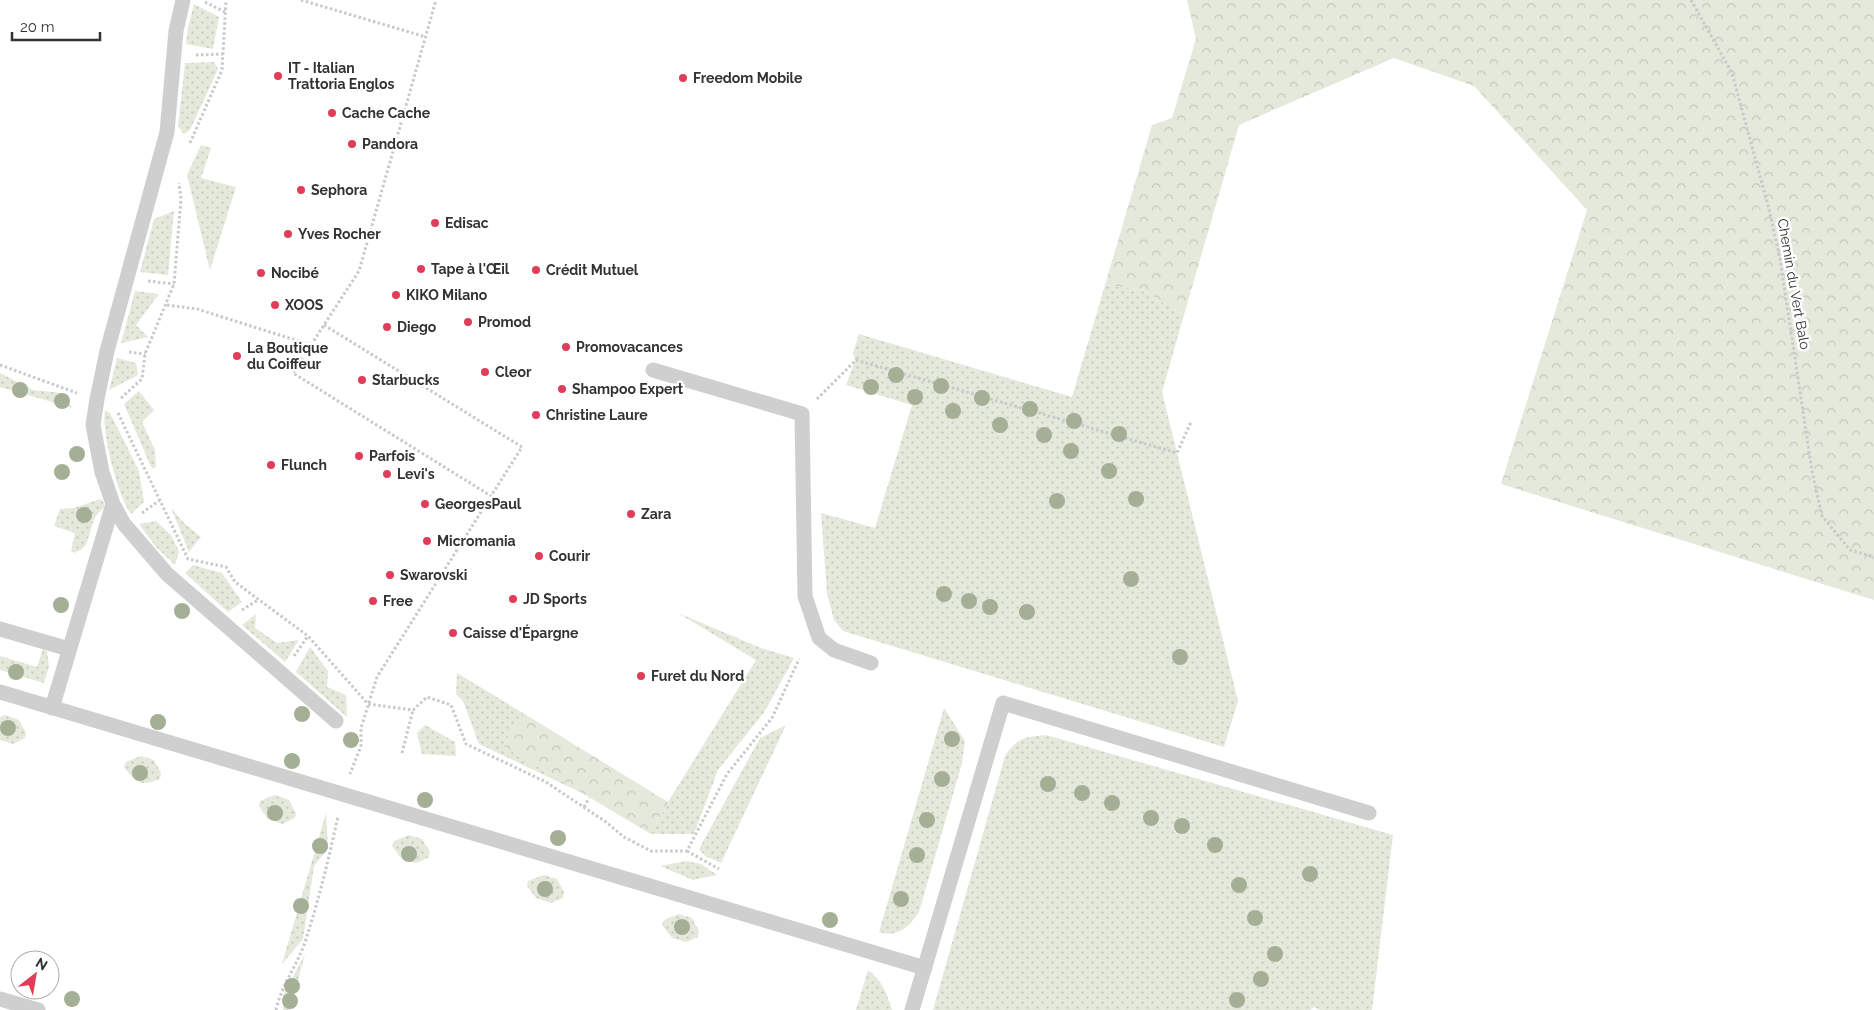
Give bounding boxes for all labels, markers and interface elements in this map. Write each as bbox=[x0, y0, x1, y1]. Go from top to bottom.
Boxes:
scale bar bbox=[12, 10, 100, 42]
text: 20 m bbox=[20, 18, 55, 36]
place label: IT - Italian Trattoria Englos bbox=[288, 60, 394, 92]
marker: IT - Italian Trattoria Englos bbox=[272, 70, 284, 82]
place label: Freedom Mobile bbox=[693, 70, 803, 86]
marker: Freedom Mobile bbox=[677, 72, 689, 84]
place label: Cache Cache bbox=[342, 105, 431, 121]
marker: Cache Cache bbox=[326, 107, 338, 119]
place label: Pandora bbox=[362, 136, 418, 152]
marker: Pandora bbox=[346, 138, 358, 150]
place label: Sephora bbox=[311, 182, 367, 198]
marker: Sephora bbox=[295, 184, 307, 196]
place label: Edisac bbox=[445, 215, 489, 231]
marker: Edisac bbox=[429, 217, 441, 229]
street label: Chemin du Vert Balo bbox=[1775, 217, 1813, 351]
place label: Yves Rocher bbox=[298, 226, 381, 242]
marker: Yves Rocher bbox=[282, 228, 294, 240]
place label: Tape à l'Œil bbox=[431, 261, 510, 277]
place label: Crédit Mutuel bbox=[546, 262, 639, 278]
marker: Tape à l'Œil bbox=[415, 263, 427, 275]
marker: Crédit Mutuel bbox=[530, 264, 542, 276]
place label: Nocibé bbox=[271, 265, 319, 281]
marker: Nocibé bbox=[255, 267, 267, 279]
place label: KIKO Milano bbox=[406, 287, 488, 303]
marker: KIKO Milano bbox=[390, 289, 402, 301]
place label: XOOS bbox=[284, 297, 324, 313]
marker: XOOS bbox=[269, 299, 281, 311]
place label: Promod bbox=[478, 314, 531, 330]
marker: Promod bbox=[462, 316, 474, 328]
place label: Diego bbox=[397, 319, 437, 335]
marker: Diego bbox=[381, 321, 393, 333]
place label: Promovacances bbox=[576, 339, 683, 355]
place label: La Boutique du Coiffeur bbox=[247, 340, 329, 372]
marker: Promovacances bbox=[560, 341, 572, 353]
marker: La Boutique du Coiffeur bbox=[231, 350, 243, 362]
place label: Cleor bbox=[495, 364, 532, 380]
marker: Cleor bbox=[479, 366, 491, 378]
place label: Starbucks bbox=[372, 372, 439, 388]
marker: Starbucks bbox=[356, 374, 368, 386]
place label: Shampoo Expert bbox=[572, 381, 684, 397]
marker: Shampoo Expert bbox=[556, 383, 568, 395]
place label: Christine Laure bbox=[546, 407, 648, 423]
marker: Christine Laure bbox=[530, 409, 542, 421]
place label: Parfois bbox=[369, 448, 415, 464]
marker: Parfois bbox=[353, 450, 365, 462]
place label: Flunch bbox=[281, 457, 327, 473]
marker: Flunch bbox=[265, 459, 277, 471]
place label: Levi's bbox=[397, 466, 435, 482]
marker: Levi's bbox=[381, 468, 393, 480]
place label: GeorgesPaul bbox=[435, 496, 522, 512]
marker: GeorgesPaul bbox=[419, 498, 431, 510]
place label: Zara bbox=[641, 506, 671, 522]
marker: Zara bbox=[625, 508, 637, 520]
place label: Micromania bbox=[437, 533, 516, 549]
marker: Micromania bbox=[421, 535, 433, 547]
place label: Courir bbox=[549, 548, 591, 564]
marker: Courir bbox=[533, 550, 545, 562]
place label: Swarovski bbox=[400, 567, 467, 583]
marker: Swarovski bbox=[384, 569, 396, 581]
place label: JD Sports bbox=[523, 591, 587, 607]
place label: Free bbox=[383, 593, 413, 609]
marker: JD Sports bbox=[507, 593, 519, 605]
marker: Free bbox=[367, 595, 379, 607]
place label: Caisse d'Épargne bbox=[463, 624, 579, 641]
marker: Caisse d'Épargne bbox=[447, 627, 459, 639]
place label: Furet du Nord bbox=[651, 668, 744, 684]
marker: Furet du Nord bbox=[635, 670, 647, 682]
north arrow bbox=[10, 950, 60, 1000]
text: N bbox=[33, 954, 50, 973]

